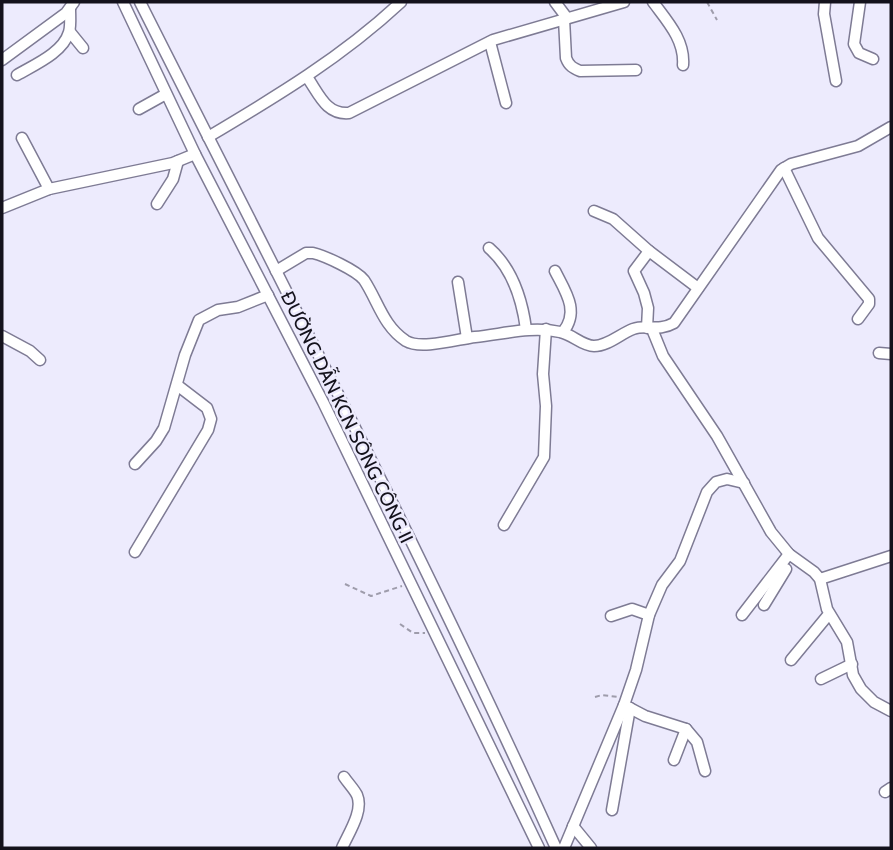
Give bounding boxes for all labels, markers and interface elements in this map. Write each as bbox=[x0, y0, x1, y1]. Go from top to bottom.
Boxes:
street label: ĐƯỜNG DẪN KCN SÔNG CÔNG II bbox=[276, 285, 422, 547]

